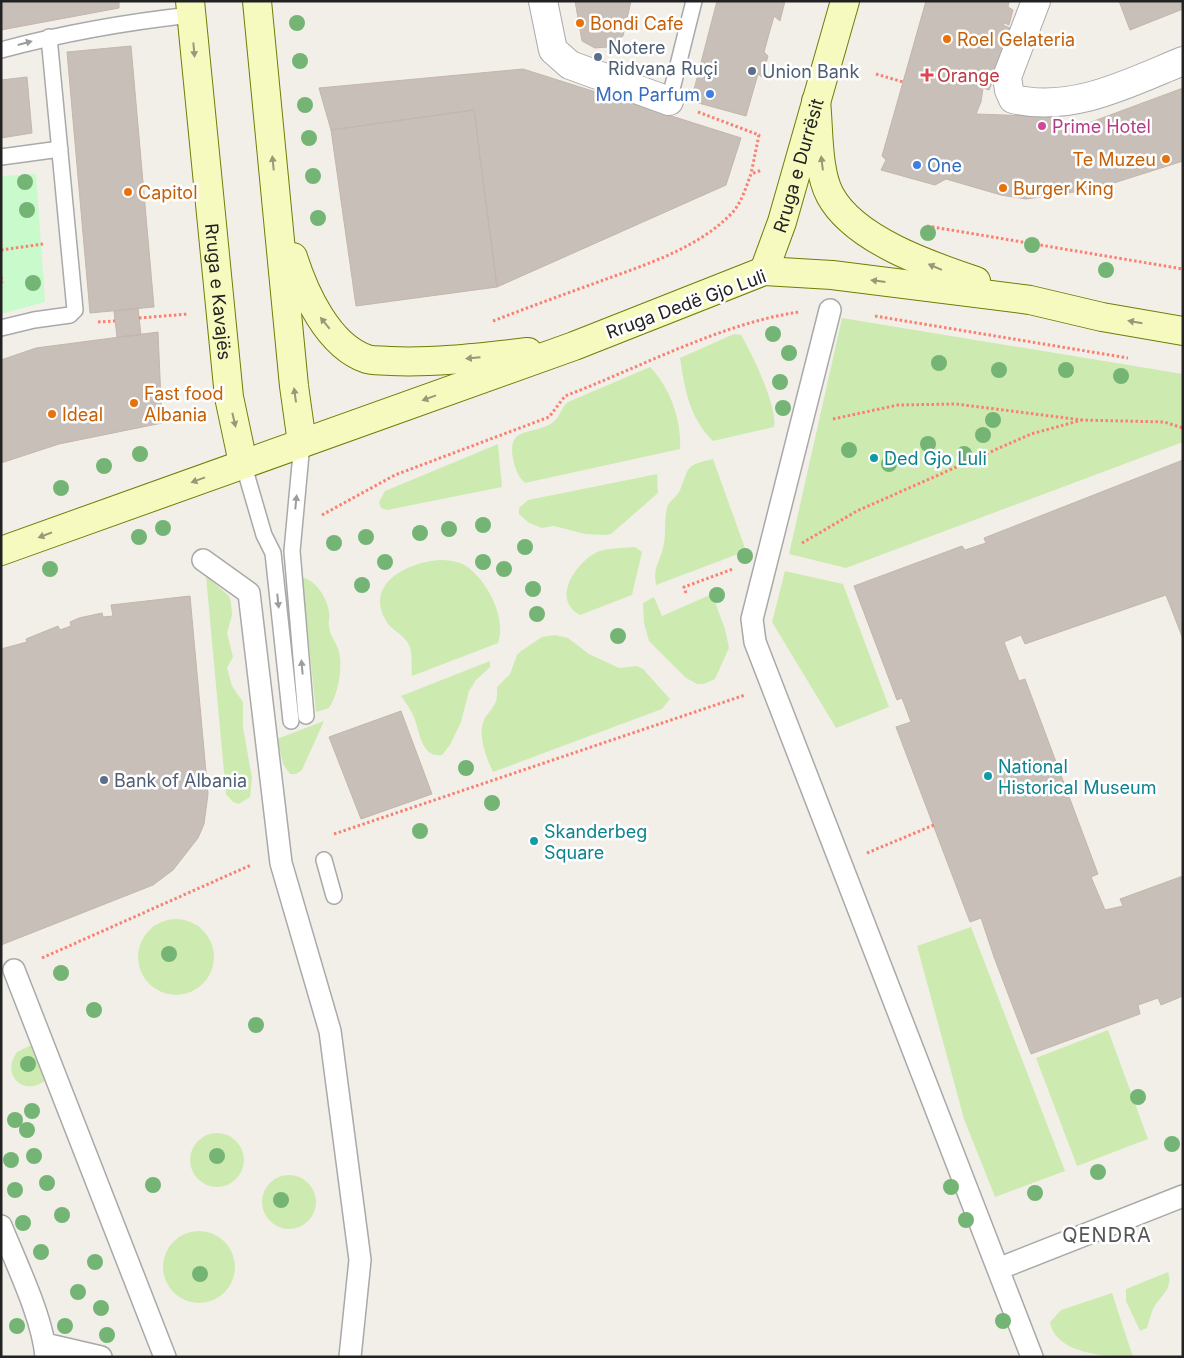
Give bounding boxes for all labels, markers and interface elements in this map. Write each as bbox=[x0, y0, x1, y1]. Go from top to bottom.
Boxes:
place label: Bondi Cafe bbox=[590, 13, 684, 34]
marker: Bondi Cafe bbox=[574, 17, 586, 29]
place label: Roel Gelateria bbox=[957, 29, 1075, 50]
marker: Roel Gelateria bbox=[941, 33, 953, 45]
place label: Notere Ridvana Ruçi bbox=[608, 37, 718, 79]
one-way arrow bbox=[17, 39, 33, 47]
one-way arrow bbox=[191, 42, 199, 58]
marker: Notere Ridvana Ruçi bbox=[592, 51, 604, 63]
place label: Union Bank bbox=[762, 61, 859, 82]
marker: Union Bank bbox=[746, 65, 758, 77]
place label: Orange bbox=[937, 65, 1000, 86]
marker: Orange bbox=[921, 69, 933, 81]
place label: Mon Parfum bbox=[596, 84, 700, 105]
marker: Mon Parfum bbox=[704, 88, 716, 100]
street label: Rruga e Durrësit bbox=[769, 96, 827, 235]
place label: Prime Hotel bbox=[1052, 116, 1151, 137]
marker: Prime Hotel bbox=[1036, 120, 1048, 132]
place label: Te Muzeu bbox=[1073, 149, 1156, 170]
marker: Te Muzeu bbox=[1160, 153, 1172, 165]
one-way arrow bbox=[269, 155, 277, 171]
one-way arrow bbox=[818, 155, 826, 171]
place label: One bbox=[927, 155, 962, 176]
marker: One bbox=[911, 159, 923, 171]
place label: Burger King bbox=[1013, 178, 1114, 199]
place label: Capitol bbox=[138, 182, 198, 203]
marker: Burger King bbox=[997, 182, 1009, 194]
marker: Capitol bbox=[122, 186, 134, 198]
street label: Rruga e Kavajës bbox=[201, 222, 236, 361]
one-way arrow bbox=[928, 262, 942, 270]
street label: Rruga Dedë Gjo Luli bbox=[603, 265, 769, 343]
one-way arrow bbox=[870, 276, 886, 284]
one-way arrow bbox=[320, 317, 331, 330]
one-way arrow bbox=[1126, 318, 1142, 326]
one-way arrow bbox=[465, 354, 481, 362]
place label: Fast food Albania bbox=[144, 383, 224, 425]
one-way arrow bbox=[291, 386, 299, 402]
one-way arrow bbox=[421, 394, 436, 402]
marker: Fast food Albania bbox=[128, 397, 140, 409]
place label: Ideal bbox=[62, 404, 103, 425]
marker: Ideal bbox=[46, 408, 58, 420]
one-way arrow bbox=[230, 412, 238, 428]
place label: Ded Gjo Luli bbox=[884, 448, 987, 469]
marker: Ded Gjo Luli bbox=[868, 452, 880, 464]
one-way arrow bbox=[190, 477, 205, 484]
one-way arrow bbox=[292, 494, 300, 510]
one-way arrow bbox=[37, 531, 52, 539]
one-way arrow bbox=[274, 594, 282, 610]
one-way arrow bbox=[298, 659, 306, 675]
place label: National Historical Museum bbox=[998, 756, 1156, 798]
place label: Bank of Albania bbox=[114, 770, 247, 791]
marker: National Historical Museum bbox=[982, 770, 994, 782]
marker: Bank of Albania bbox=[98, 774, 110, 786]
place label: Skanderbeg Square bbox=[544, 821, 647, 863]
marker: Skanderbeg Square bbox=[528, 835, 540, 847]
district label: QENDRA bbox=[1062, 1223, 1152, 1247]

